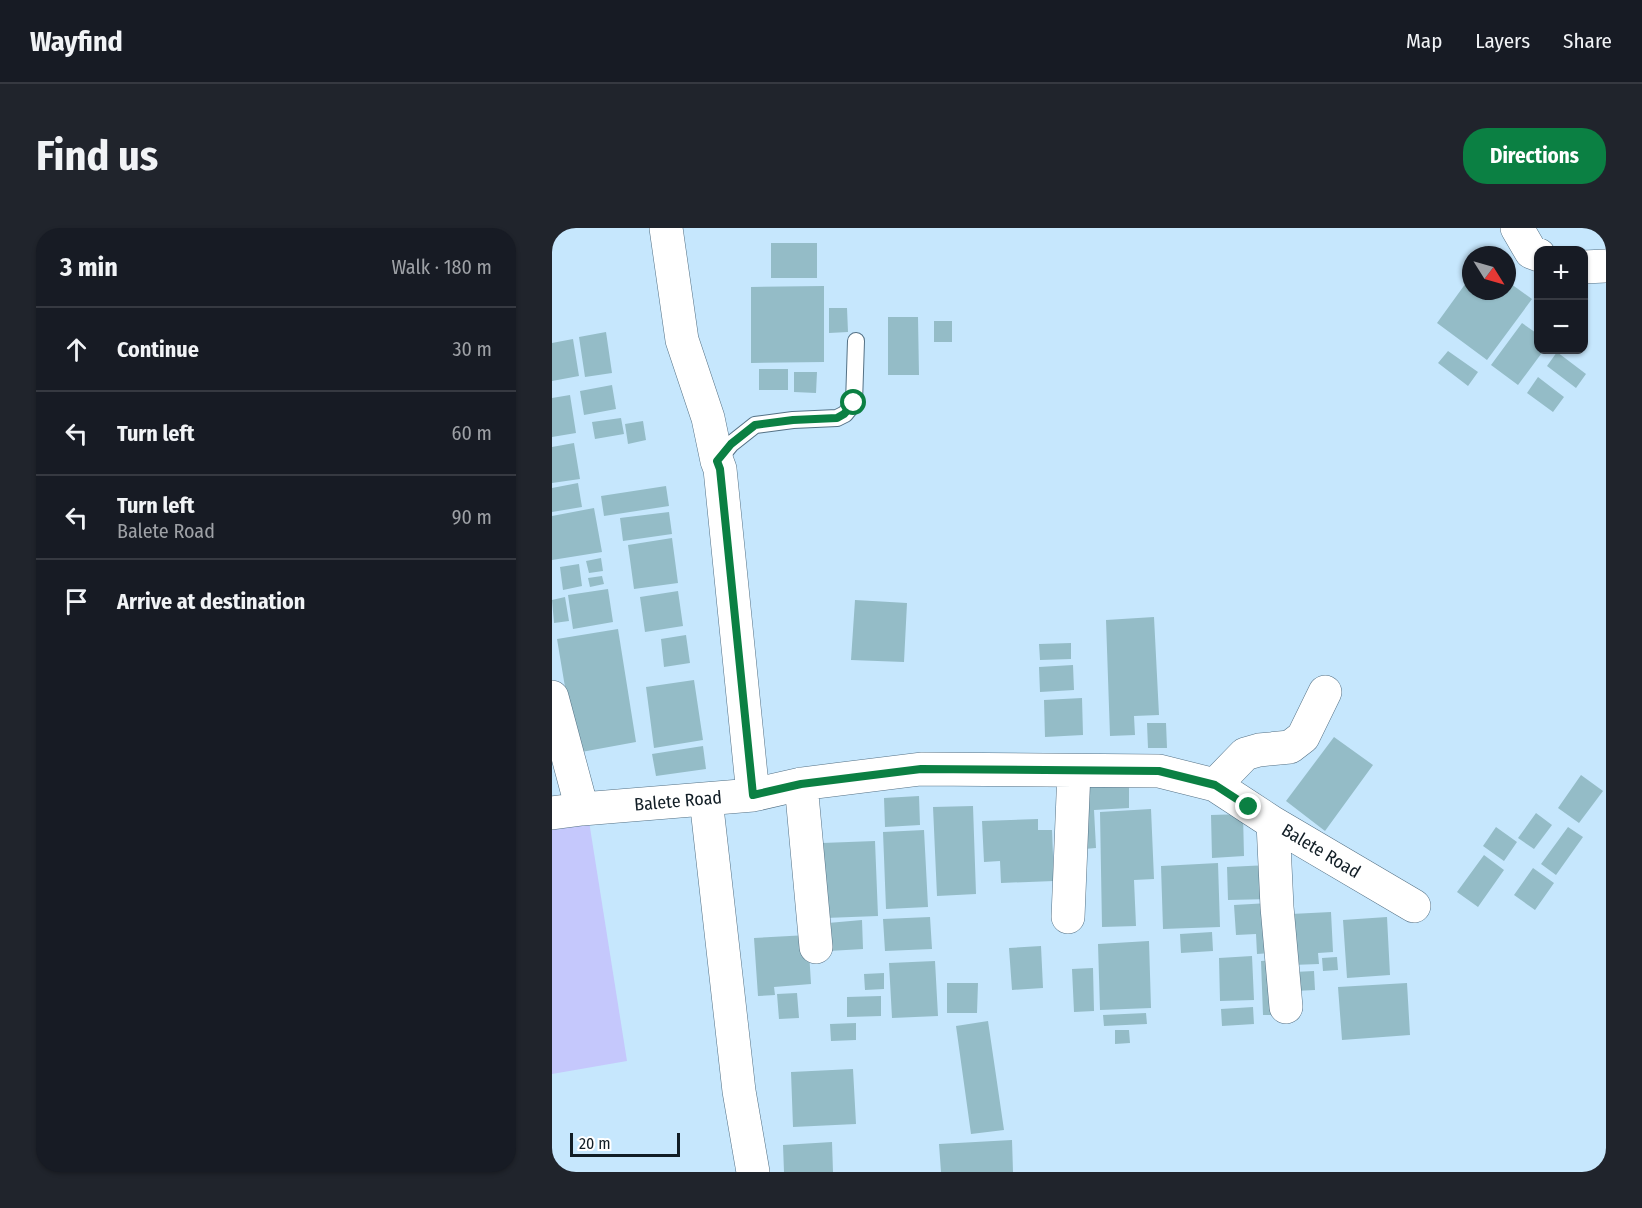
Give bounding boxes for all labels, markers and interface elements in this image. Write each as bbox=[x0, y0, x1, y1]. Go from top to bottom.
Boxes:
text: Wayfind bbox=[30, 25, 123, 58]
text: Map bbox=[1406, 28, 1442, 54]
text: Layers bbox=[1475, 28, 1530, 54]
text: Share bbox=[1563, 28, 1612, 54]
button: Directions bbox=[1463, 128, 1606, 184]
text: Find us bbox=[36, 131, 158, 181]
north arrow bbox=[1462, 246, 1516, 300]
map controls bbox=[1534, 246, 1588, 354]
button: + bbox=[1534, 246, 1588, 300]
text: 3 min bbox=[60, 252, 118, 283]
text: Walk · 180 m bbox=[391, 255, 492, 279]
button: − bbox=[1534, 300, 1588, 354]
icon: ahead bbox=[60, 333, 93, 366]
text: Continue bbox=[117, 336, 199, 363]
text: 30 m bbox=[452, 337, 492, 361]
route start bbox=[840, 389, 866, 415]
icon: left bbox=[60, 417, 93, 450]
text: Turn left bbox=[117, 420, 195, 447]
text: 60 m bbox=[452, 421, 492, 445]
text: Turn left bbox=[117, 492, 195, 519]
icon: left bbox=[60, 501, 93, 534]
text: 90 m bbox=[452, 505, 492, 529]
text: Balete Road bbox=[117, 519, 215, 543]
icon: arrive bbox=[60, 585, 93, 618]
text: Arrive at destination bbox=[117, 588, 305, 615]
street label: Balete Road bbox=[633, 786, 723, 816]
route end bbox=[1235, 793, 1261, 819]
street label: Balete Road bbox=[1278, 819, 1364, 883]
scale bar bbox=[570, 1130, 680, 1158]
text: 20 m bbox=[579, 1134, 610, 1153]

